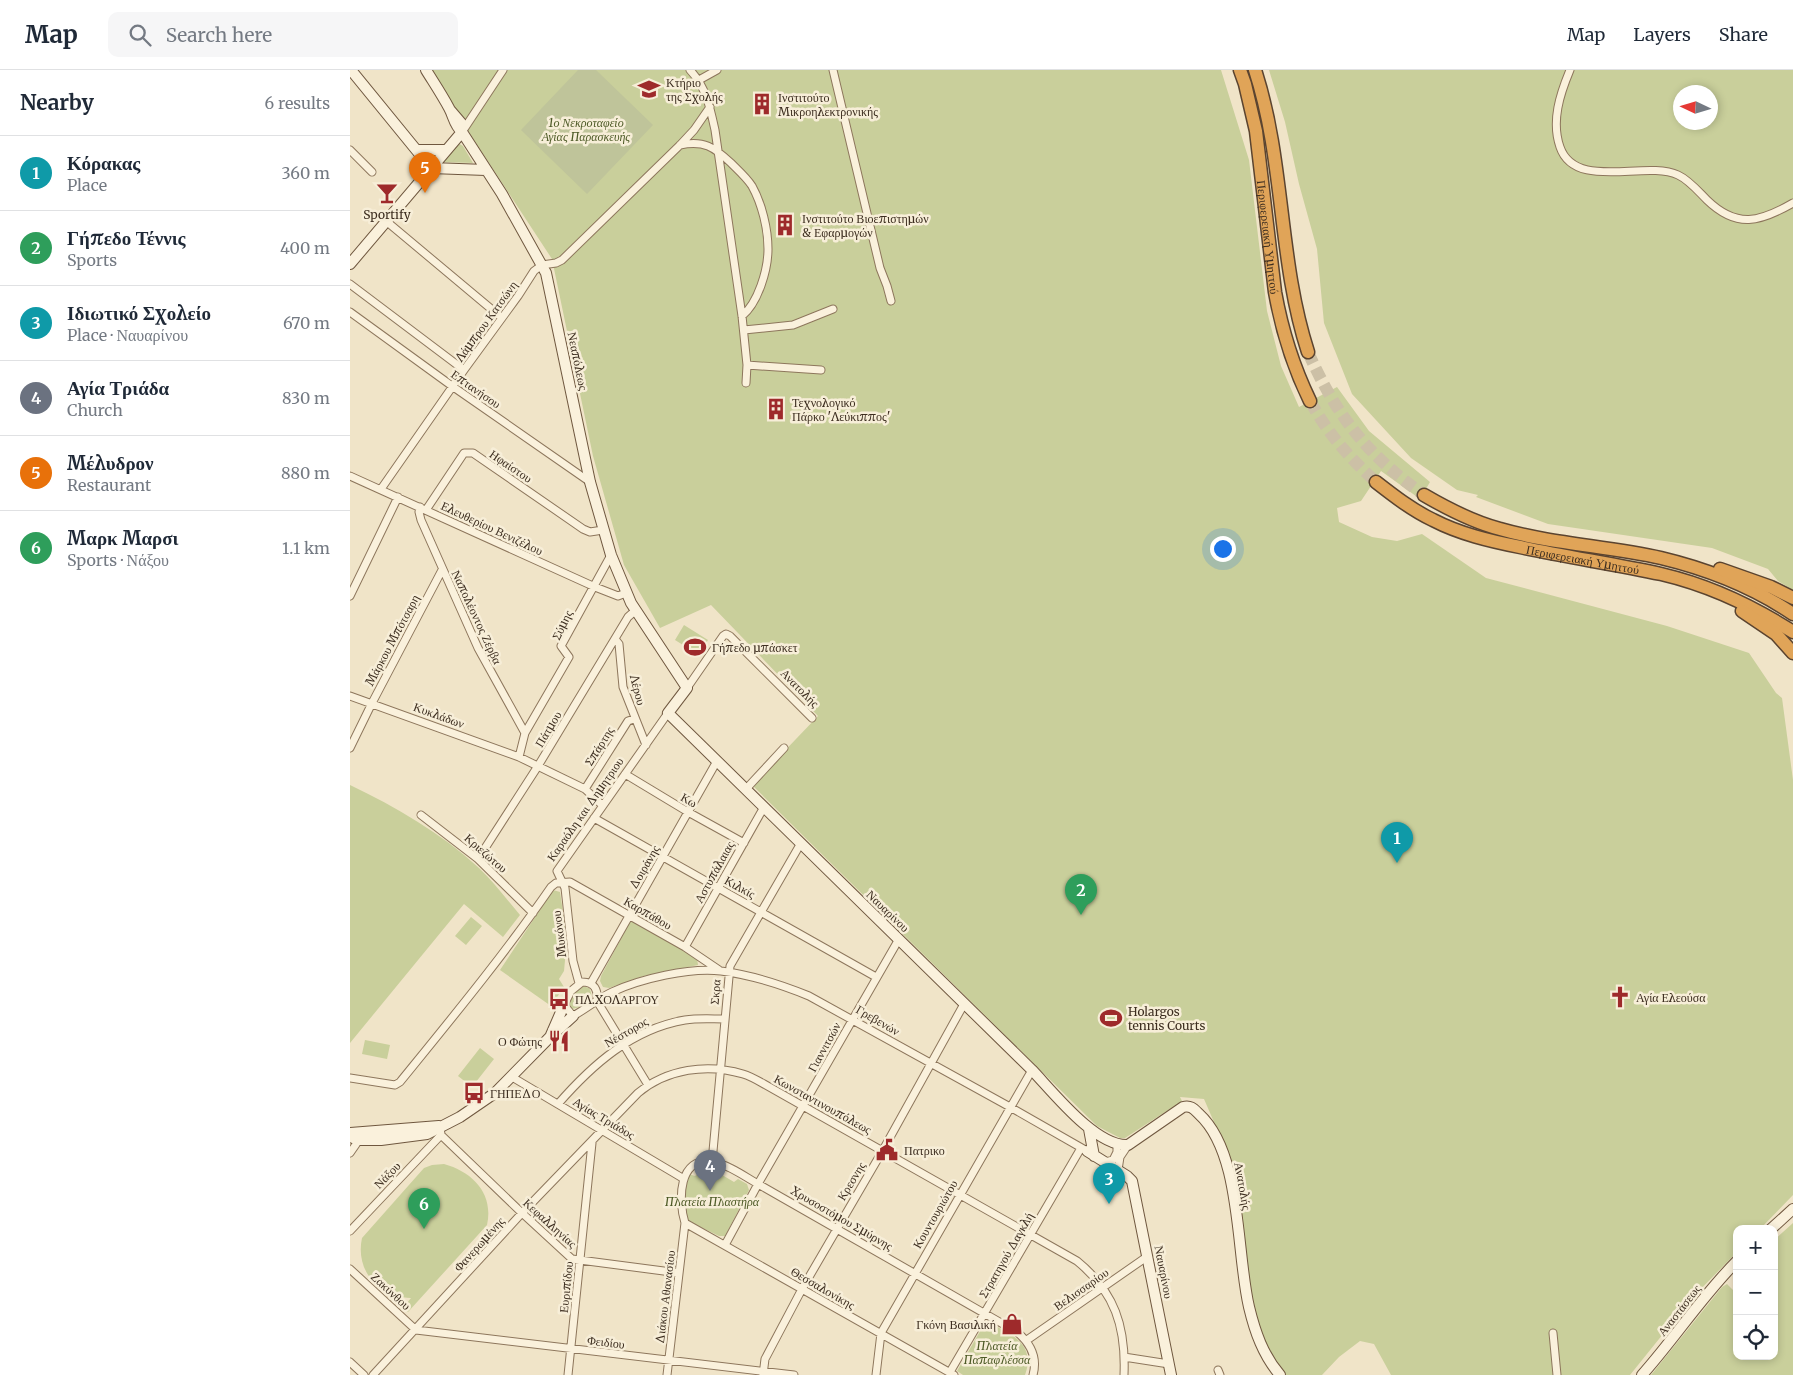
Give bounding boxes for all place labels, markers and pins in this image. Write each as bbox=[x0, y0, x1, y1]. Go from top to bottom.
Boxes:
place label: Κτήριο της Σχολής bbox=[666, 75, 723, 104]
school or university icon: Κτήριο της Σχολής bbox=[636, 76, 662, 102]
place label: Ινστιτούτο Μικροηλεκτρονικής bbox=[778, 90, 878, 119]
building icon: Ινστιτούτο Μικροηλεκτρονικής bbox=[749, 91, 775, 117]
pin: 5 bbox=[409, 152, 441, 193]
bar icon: Sportify bbox=[374, 180, 400, 206]
place label: Sportify bbox=[363, 207, 411, 222]
place label: Ινστιτούτο Βιοεπιστημών & Εφαρμογών bbox=[802, 211, 929, 240]
building icon: Ινστιτούτο Βιοεπιστημών & Εφαρμογών bbox=[772, 212, 798, 238]
place label: Τεχνολογικό Πάρκο 'Λεύκιππος' bbox=[792, 395, 890, 424]
building icon: Τεχνολογικό Πάρκο 'Λεύκιππος' bbox=[763, 396, 789, 422]
sports icon: Γήπεδο μπάσκετ bbox=[682, 634, 708, 660]
place label: Γήπεδο μπάσκετ bbox=[712, 640, 798, 655]
pin: 1 bbox=[1381, 822, 1413, 863]
pin: 2 bbox=[1065, 874, 1097, 915]
church icon: Αγία Ελεούσα bbox=[1607, 984, 1633, 1010]
bus stop icon: ΠΛ.ΧΟΛΑΡΓΟΥ bbox=[546, 986, 572, 1012]
place label: Αγία Ελεούσα bbox=[1636, 990, 1706, 1005]
place label: ΠΛ.ΧΟΛΑΡΓΟΥ bbox=[575, 992, 659, 1007]
place label: Holargos tennis Courts bbox=[1128, 1004, 1206, 1033]
sports icon: Holargos tennis Courts bbox=[1098, 1005, 1124, 1031]
restaurant icon: Ο Φώτης bbox=[546, 1028, 572, 1054]
place label: Ο Φώτης bbox=[498, 1034, 542, 1049]
bus stop icon: ΓΗΠΕΔΟ bbox=[461, 1080, 487, 1106]
place label: ΓΗΠΕΔΟ bbox=[490, 1086, 541, 1101]
public building icon: Πατρικο bbox=[874, 1137, 900, 1163]
place label: Πατρικο bbox=[904, 1143, 945, 1158]
pin: 4 bbox=[694, 1150, 726, 1191]
pin: 3 bbox=[1093, 1163, 1125, 1204]
pin: 6 bbox=[408, 1188, 440, 1229]
shop icon: Γκόνη Βασιλική bbox=[999, 1311, 1025, 1337]
place label: Γκόνη Βασιλική bbox=[916, 1317, 996, 1332]

